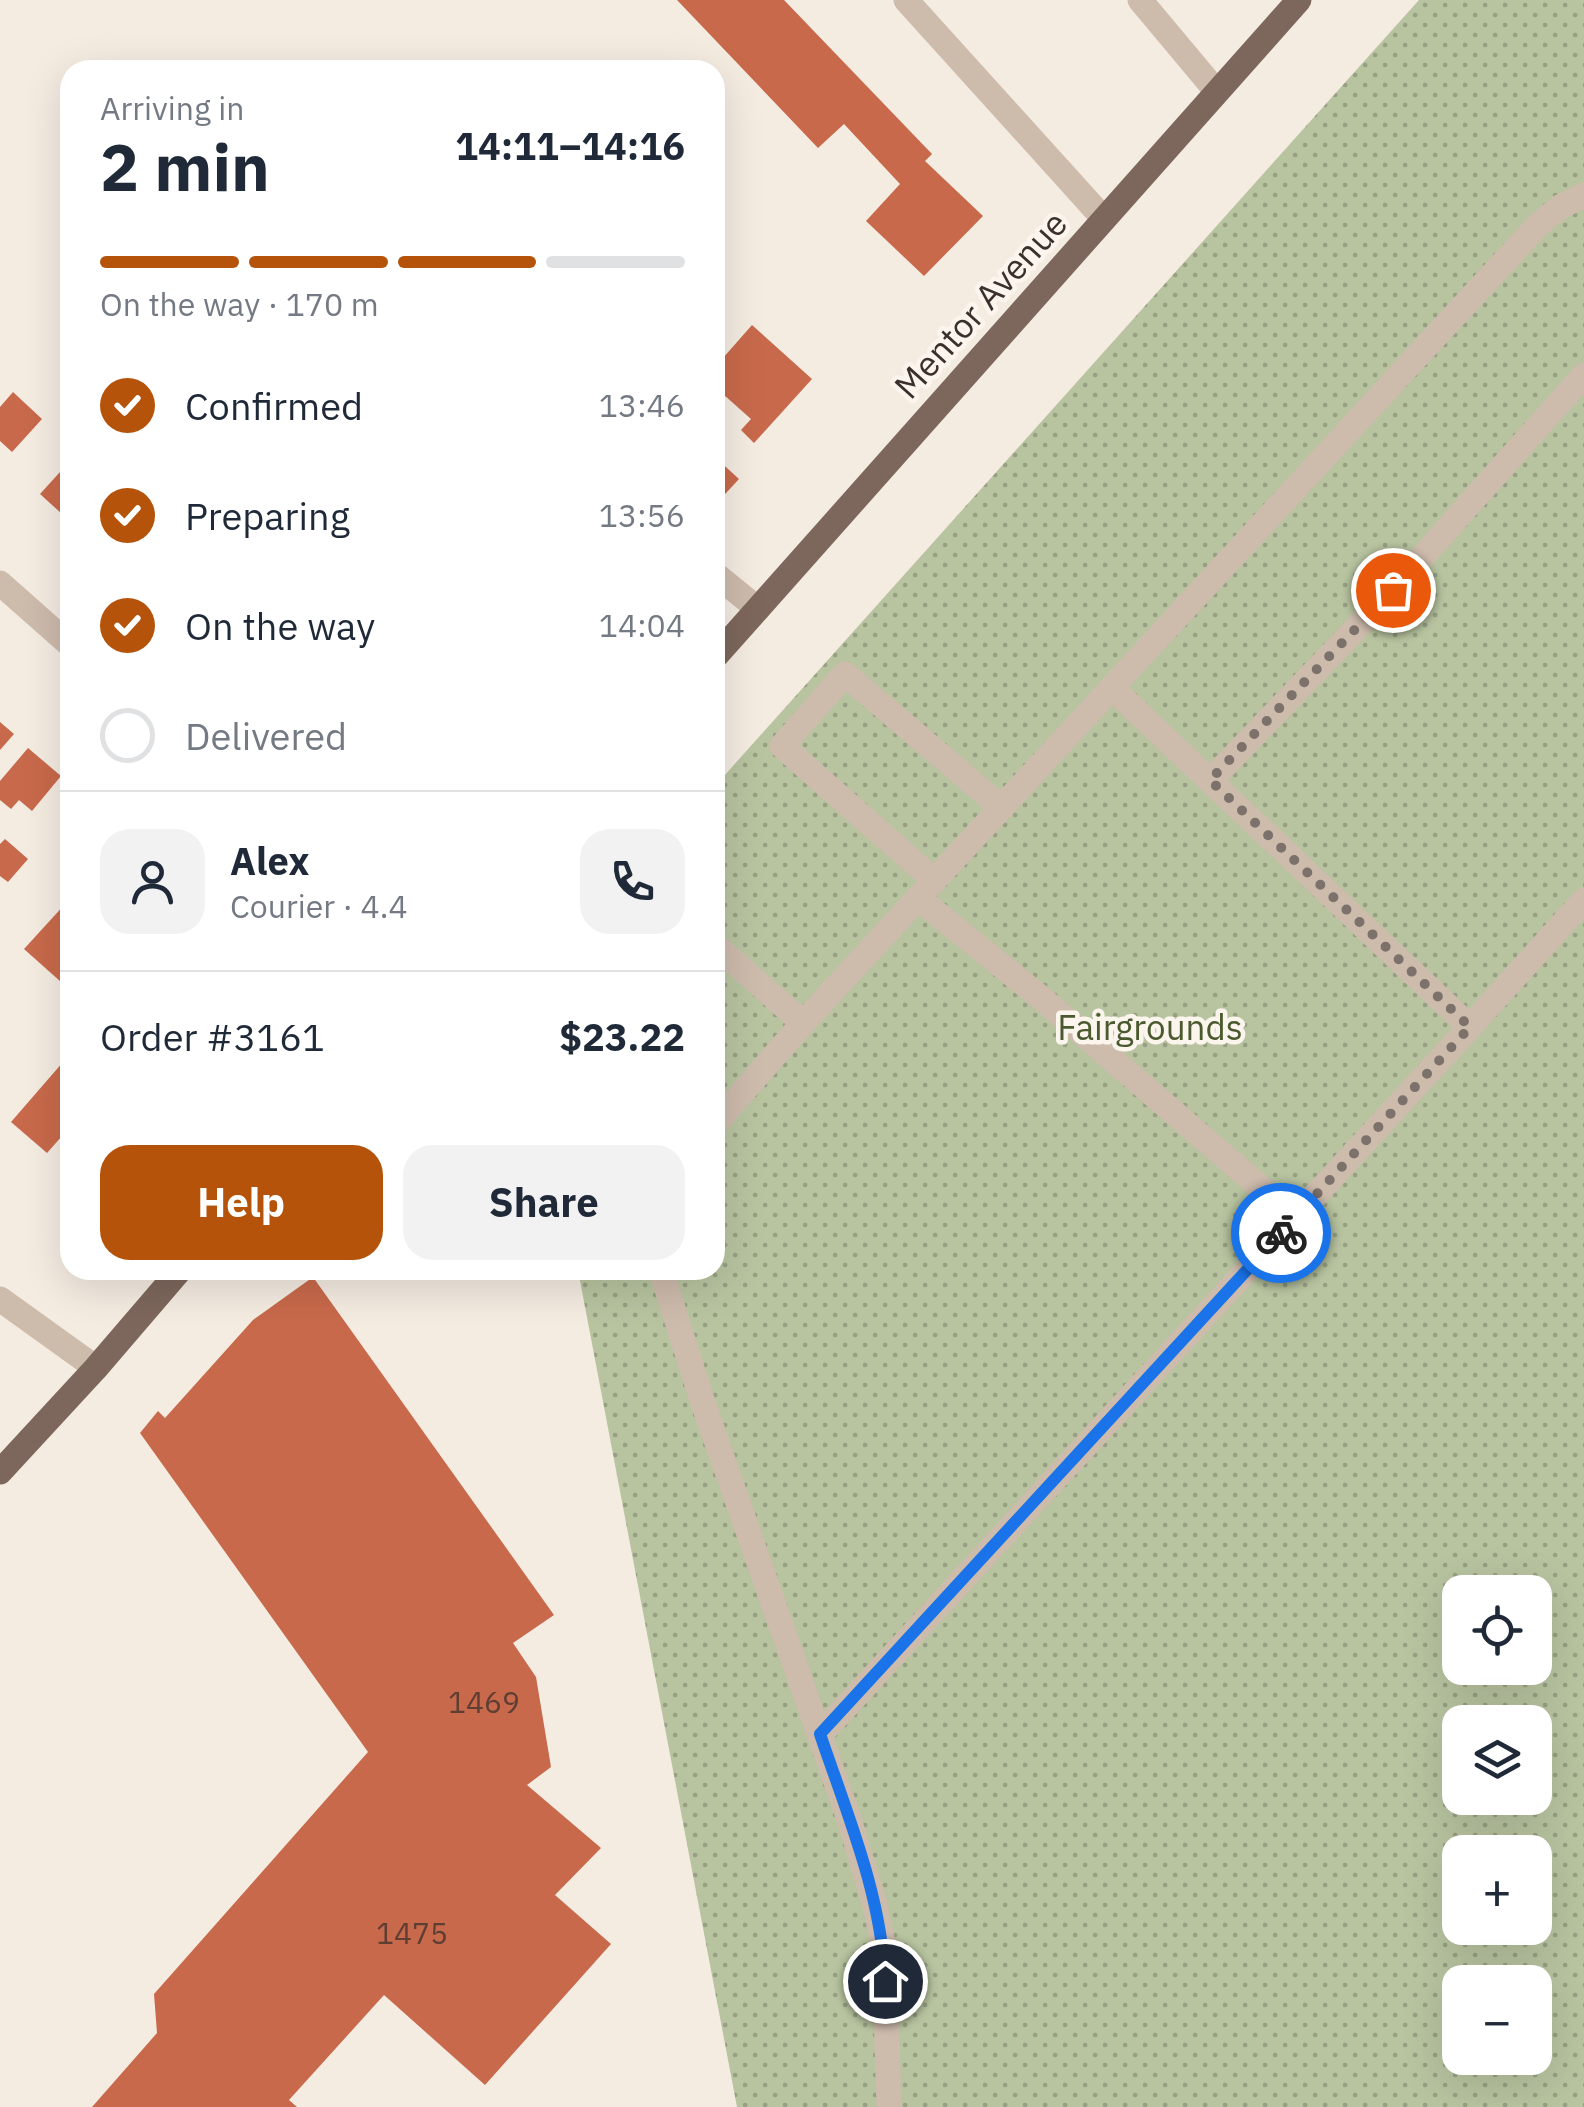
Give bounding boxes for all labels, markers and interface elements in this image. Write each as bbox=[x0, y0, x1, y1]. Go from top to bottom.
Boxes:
text: Arriving in bbox=[100, 87, 245, 129]
text: 14:11–14:16 bbox=[455, 121, 685, 170]
text: 2 min bbox=[100, 124, 270, 209]
street label: Mentor Avenue bbox=[884, 201, 1077, 408]
text: On the way · 170 m bbox=[100, 283, 379, 325]
icon: check bbox=[100, 378, 155, 433]
text: Confirmed bbox=[185, 381, 363, 430]
text: 13:46 bbox=[599, 384, 685, 426]
icon: check bbox=[100, 488, 155, 543]
text: Preparing bbox=[185, 491, 350, 540]
text: 13:56 bbox=[599, 494, 685, 536]
pin bbox=[1351, 548, 1436, 633]
icon: bag bbox=[1366, 563, 1421, 618]
icon: check bbox=[100, 598, 155, 653]
text: On the way bbox=[185, 601, 375, 650]
text: 14:04 bbox=[599, 604, 685, 646]
text: Delivered bbox=[185, 711, 347, 760]
button: person bbox=[100, 829, 205, 934]
button: phone bbox=[580, 829, 685, 934]
text: Alex bbox=[230, 836, 310, 885]
text: Courier · 4.4 bbox=[230, 885, 408, 927]
park label: Fairgrounds bbox=[1057, 1004, 1243, 1050]
text: Order #3161 bbox=[100, 1012, 325, 1061]
text: $23.22 bbox=[559, 1012, 685, 1061]
button: Help bbox=[100, 1145, 383, 1260]
button: Share bbox=[403, 1145, 685, 1260]
courier bbox=[1231, 1183, 1331, 1283]
icon: bike bbox=[1254, 1206, 1309, 1261]
map controls bbox=[1442, 1575, 1552, 2075]
button: locate bbox=[1442, 1575, 1552, 1685]
house number: 1469 bbox=[448, 1682, 520, 1721]
button: layers bbox=[1442, 1705, 1552, 1815]
button: + bbox=[1442, 1835, 1552, 1945]
house number: 1475 bbox=[376, 1913, 448, 1952]
pin bbox=[843, 1939, 928, 2024]
icon: home bbox=[858, 1954, 913, 2009]
button: − bbox=[1442, 1965, 1552, 2075]

